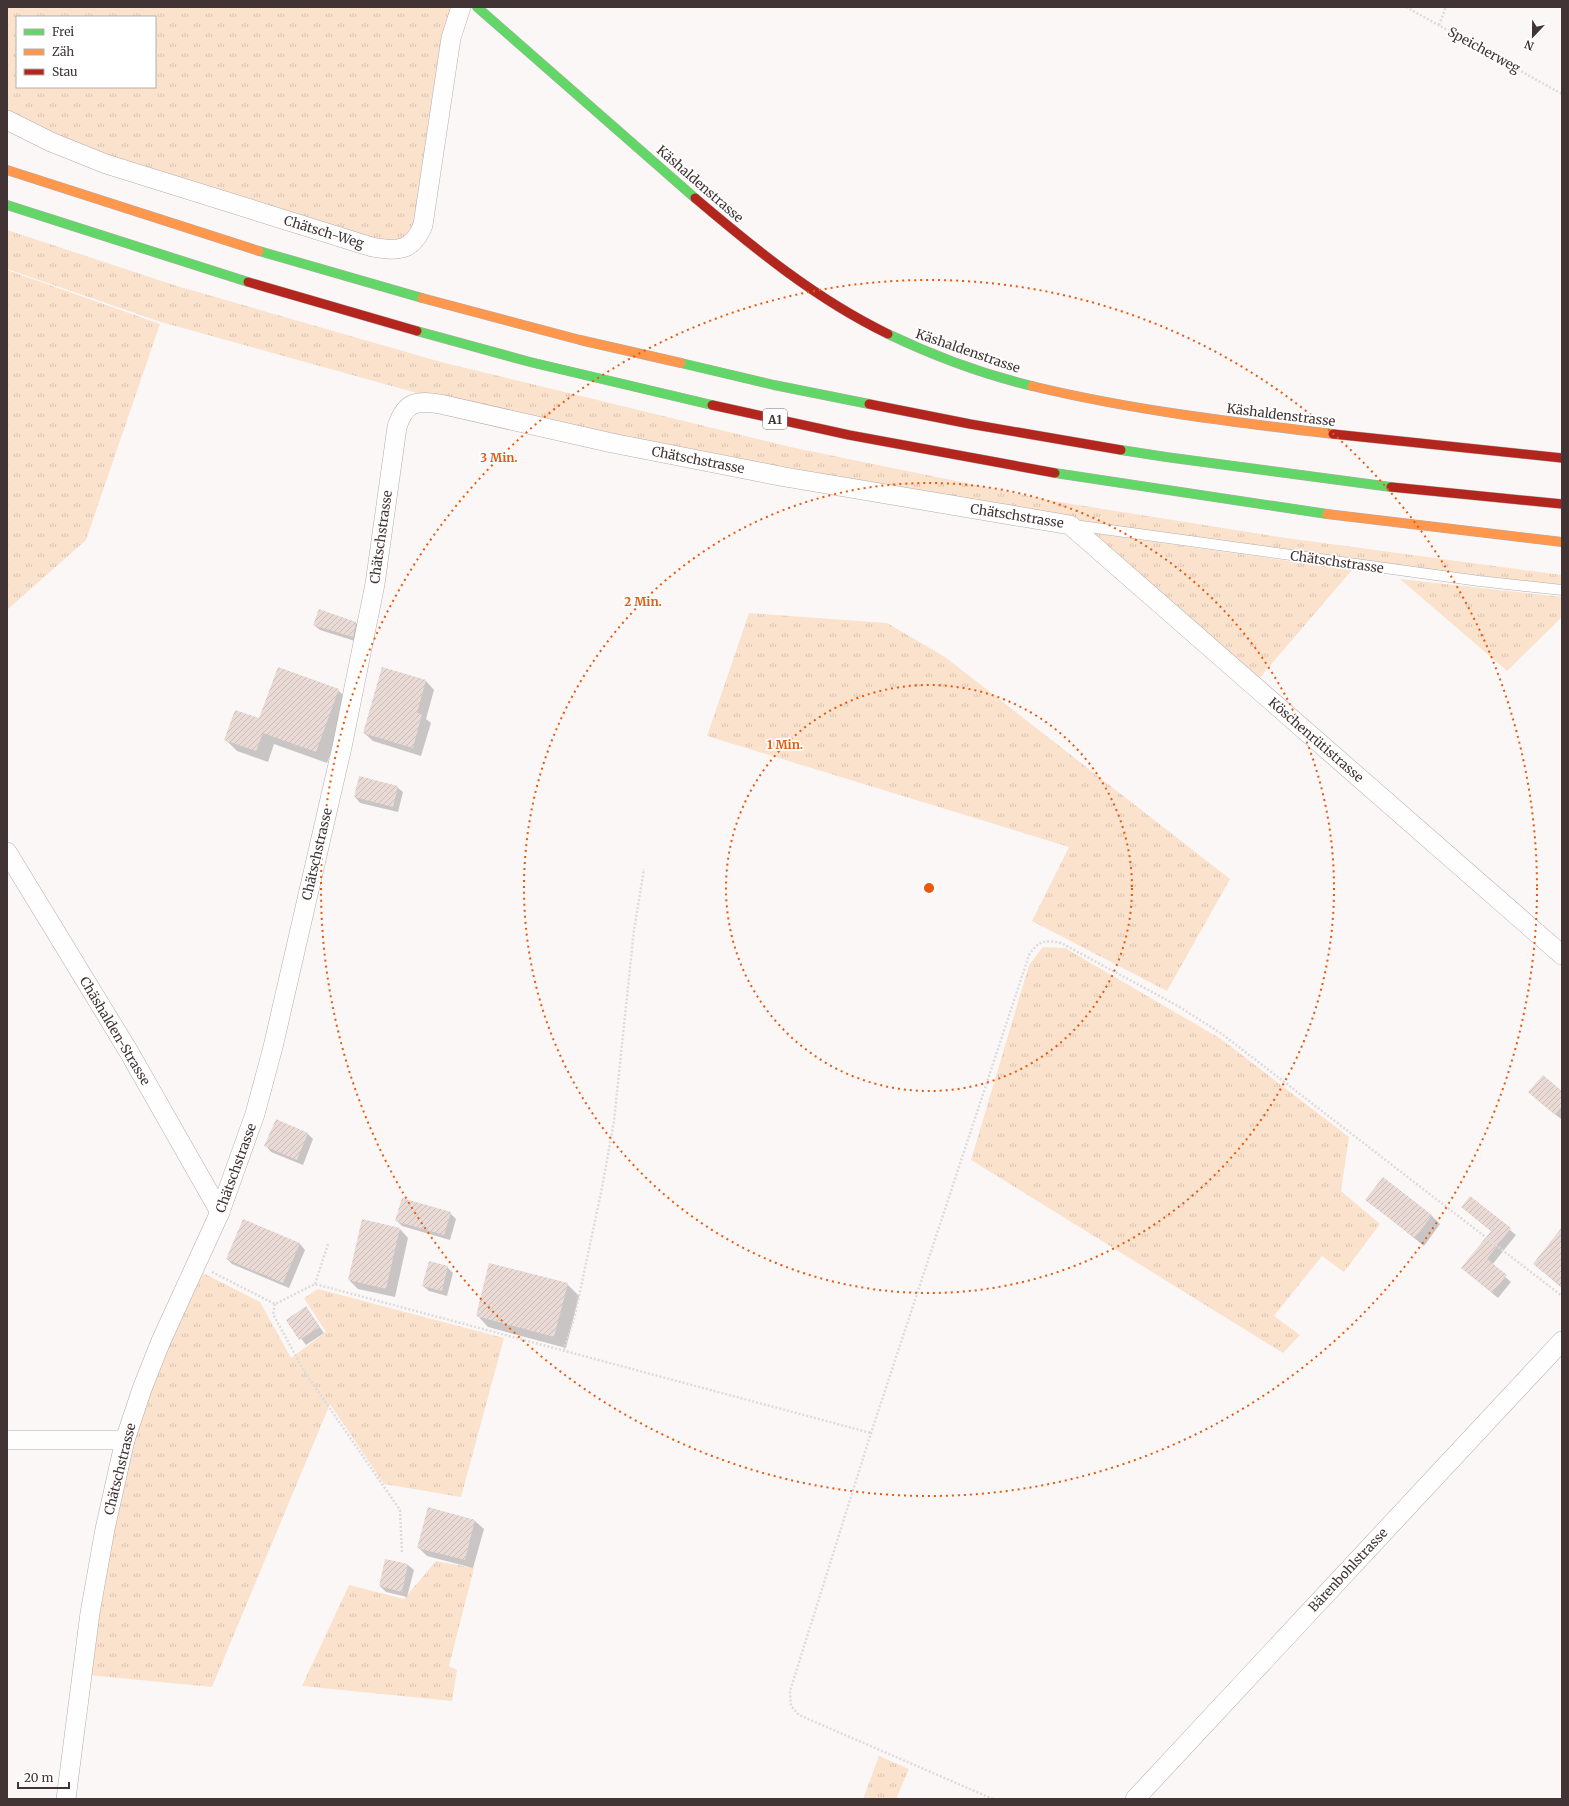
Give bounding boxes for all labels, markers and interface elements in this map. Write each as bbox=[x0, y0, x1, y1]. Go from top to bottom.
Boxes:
legend bbox=[16, 16, 156, 88]
north arrow bbox=[1513, 16, 1553, 56]
street label: Speicherweg bbox=[1445, 23, 1523, 77]
text: Frei bbox=[52, 24, 74, 39]
text: N bbox=[1522, 37, 1536, 53]
text: Zäh bbox=[52, 44, 74, 59]
text: Stau bbox=[52, 64, 78, 79]
street label: Käshaldenstrasse bbox=[653, 142, 747, 226]
street label: Chätsch-Weg bbox=[282, 212, 366, 252]
street label: Käshaldenstrasse bbox=[914, 325, 1023, 377]
street label: Käshaldenstrasse bbox=[1226, 400, 1337, 430]
road number: A1 bbox=[763, 409, 787, 429]
street label: Chätschstrasse bbox=[650, 443, 746, 477]
text: 3 Min. bbox=[480, 450, 518, 465]
street label: Chätschstrasse bbox=[366, 489, 396, 585]
street label: Chätschstrasse bbox=[969, 500, 1065, 532]
street label: Chätschstrasse bbox=[1289, 547, 1385, 577]
text: 2 Min. bbox=[624, 594, 662, 609]
street label: Köschenrütistrasse bbox=[1265, 694, 1367, 786]
text: 1 Min. bbox=[767, 737, 803, 752]
street label: Chätschstrasse bbox=[298, 806, 336, 902]
centre of rings bbox=[922, 881, 936, 895]
street label: Chäshalden-Strasse bbox=[76, 974, 154, 1089]
street label: Chätschstrasse bbox=[212, 1121, 260, 1215]
street label: Chätschstrasse bbox=[100, 1421, 140, 1517]
street label: Bärenbohlstrasse bbox=[1305, 1524, 1391, 1616]
scale bar bbox=[18, 1764, 69, 1790]
text: 20 m bbox=[24, 1770, 53, 1785]

